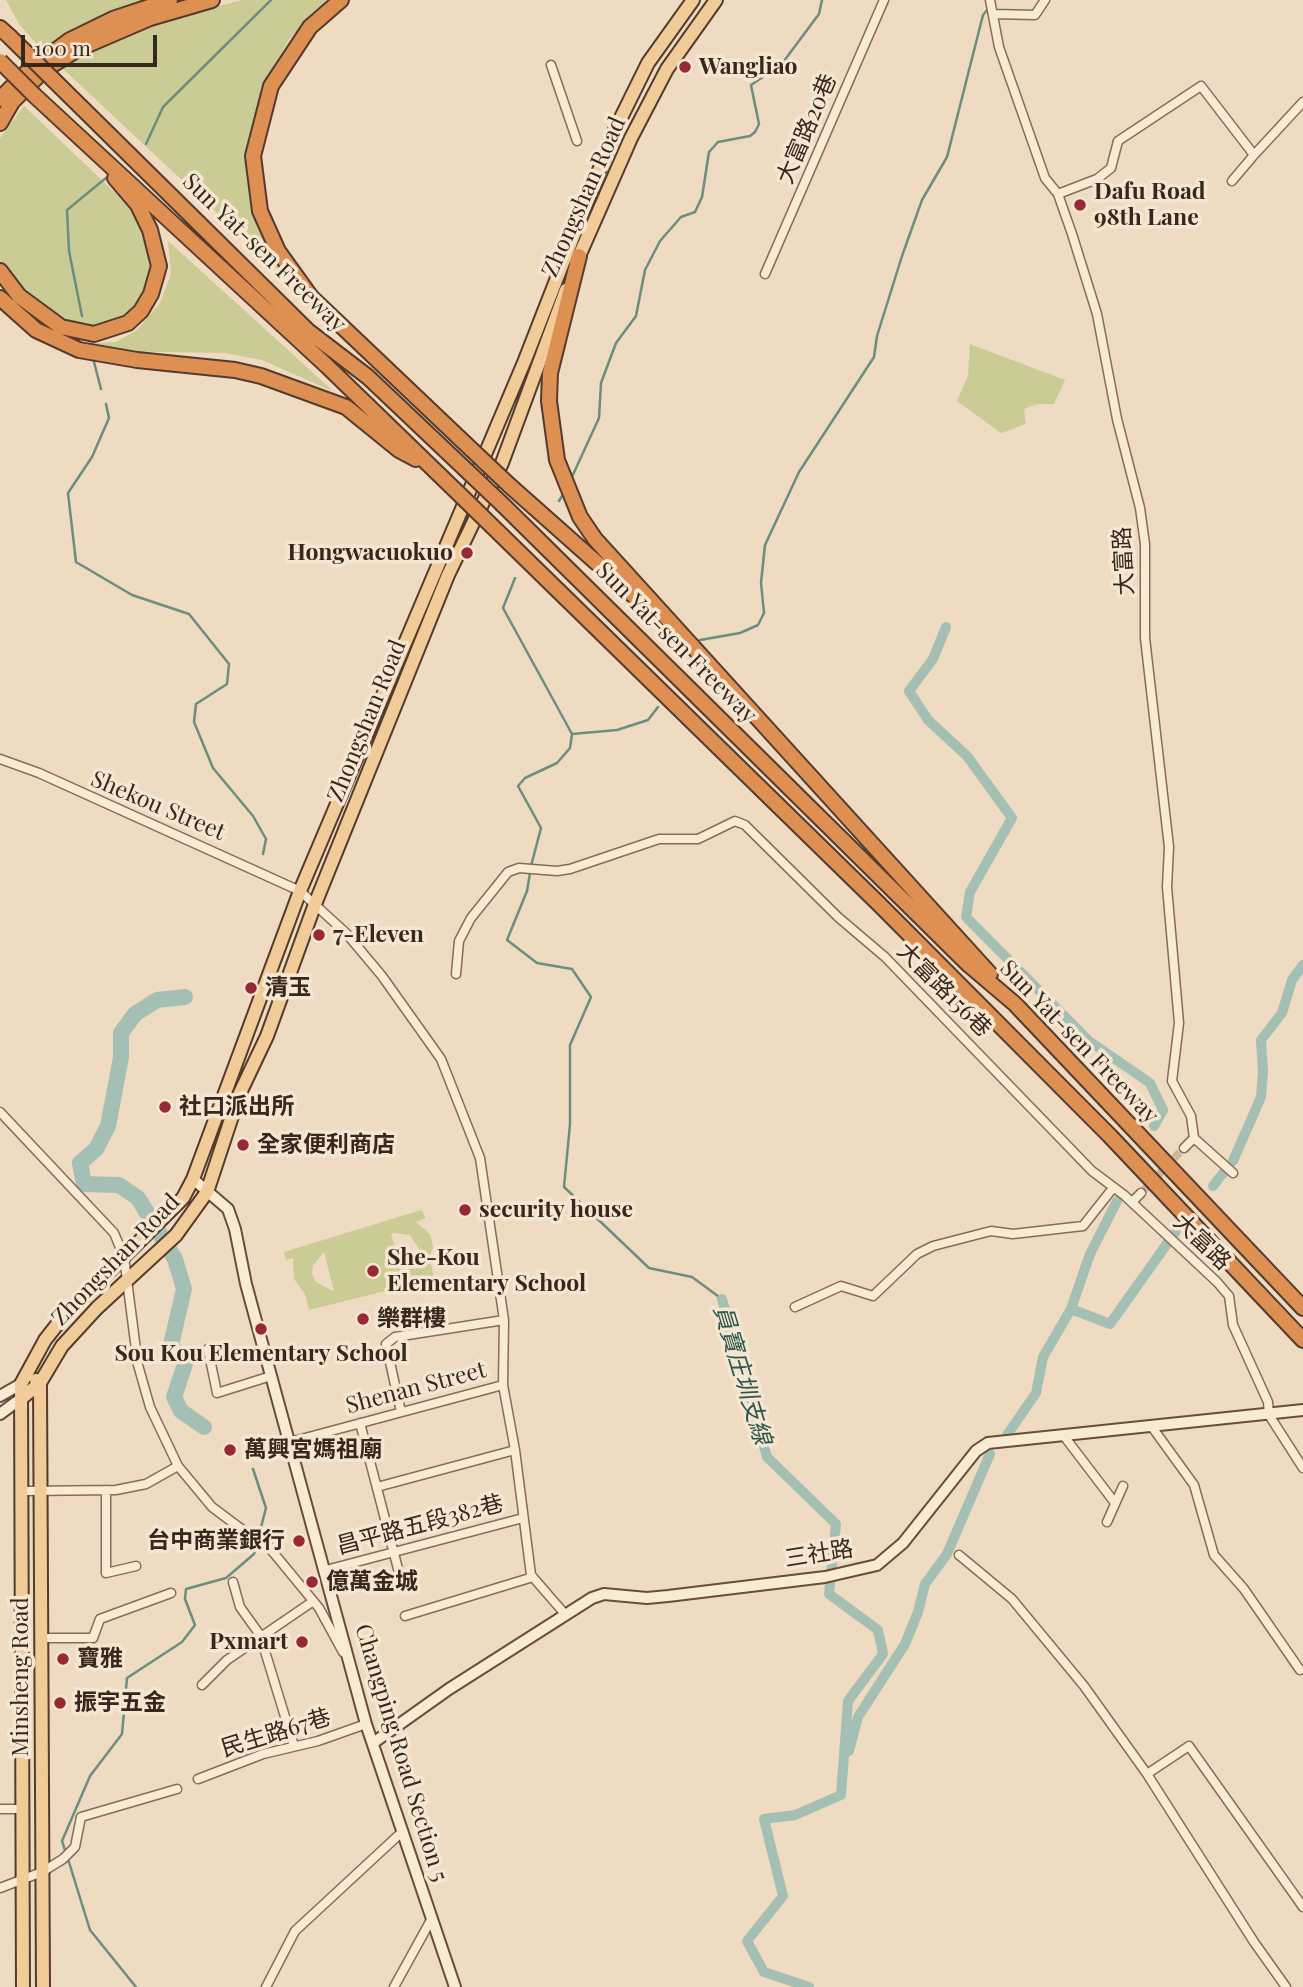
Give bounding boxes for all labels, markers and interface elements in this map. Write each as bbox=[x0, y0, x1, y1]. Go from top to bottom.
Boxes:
scale bar bbox=[24, 21, 161, 65]
text: 100 m bbox=[34, 33, 91, 61]
place label: Wangliao bbox=[699, 53, 798, 81]
marker: Wangliao bbox=[677, 59, 693, 75]
street label: 大富路20巷 bbox=[771, 70, 843, 188]
street label: Zhongshan Road bbox=[536, 113, 632, 281]
street label: Sun Yat-sen Freeway bbox=[177, 168, 351, 338]
place label: Dafu Road 98th Lane bbox=[1094, 178, 1206, 232]
marker: Dafu Road 98th Lane bbox=[1072, 197, 1088, 213]
street label: 大富路 bbox=[1108, 526, 1140, 596]
place label: Hongwacuokuo bbox=[287, 539, 453, 567]
marker: Hongwacuokuo bbox=[459, 545, 475, 561]
street label: Sun Yat-sen Freeway bbox=[590, 557, 762, 729]
street label: Zhongshan Road bbox=[322, 636, 412, 806]
street label: Shekou Street bbox=[87, 765, 229, 847]
place label: 7-Eleven bbox=[333, 921, 424, 949]
marker: 7-Eleven bbox=[311, 927, 327, 943]
street label: 大富路156巷 bbox=[891, 937, 997, 1043]
street label: Sun Yat-sen Freeway bbox=[994, 955, 1164, 1129]
place label: 清玉 bbox=[265, 974, 311, 1002]
marker: 清玉 bbox=[243, 980, 259, 996]
place label: 社口派出所 bbox=[179, 1093, 294, 1121]
marker: 社口派出所 bbox=[157, 1099, 173, 1115]
place label: 全家便利商店 bbox=[257, 1131, 395, 1159]
marker: 全家便利商店 bbox=[235, 1137, 251, 1153]
street label: Zhongshan Road bbox=[46, 1188, 186, 1332]
place label: security house bbox=[479, 1196, 633, 1224]
marker: security house bbox=[457, 1202, 473, 1218]
street label: 大富路 bbox=[1168, 1208, 1236, 1276]
place label: She-Kou Elementary School bbox=[387, 1244, 586, 1298]
marker: She-Kou Elementary School bbox=[365, 1263, 381, 1279]
water label: 員寶庄圳支線 bbox=[707, 1302, 777, 1448]
place label: 樂群樓 bbox=[377, 1305, 446, 1333]
marker: 樂群樓 bbox=[355, 1311, 371, 1327]
marker: Sou Kou Elementary School bbox=[253, 1321, 269, 1337]
place label: Sou Kou Elementary School bbox=[114, 1340, 408, 1368]
street label: Shenan Street bbox=[343, 1356, 489, 1420]
place label: 萬興宮媽祖廟 bbox=[244, 1436, 382, 1464]
marker: 萬興宮媽祖廟 bbox=[222, 1442, 238, 1458]
street label: 昌平路五段382巷 bbox=[334, 1489, 506, 1561]
place label: 台中商業銀行 bbox=[147, 1527, 285, 1555]
marker: 台中商業銀行 bbox=[291, 1533, 307, 1549]
street label: 三社路 bbox=[783, 1535, 855, 1573]
place label: 億萬金城 bbox=[326, 1568, 418, 1596]
marker: 億萬金城 bbox=[304, 1574, 320, 1590]
street label: Minsheng Road bbox=[7, 1597, 35, 1757]
street label: Changping Road Section 5 bbox=[349, 1621, 453, 1885]
place label: Pxmart bbox=[209, 1628, 288, 1656]
marker: Pxmart bbox=[294, 1634, 310, 1650]
place label: 寶雅 bbox=[77, 1645, 123, 1673]
marker: 寶雅 bbox=[55, 1651, 71, 1667]
place label: 振宇五金 bbox=[74, 1689, 166, 1717]
marker: 振宇五金 bbox=[52, 1695, 68, 1711]
street label: 民生路67巷 bbox=[218, 1703, 334, 1763]

